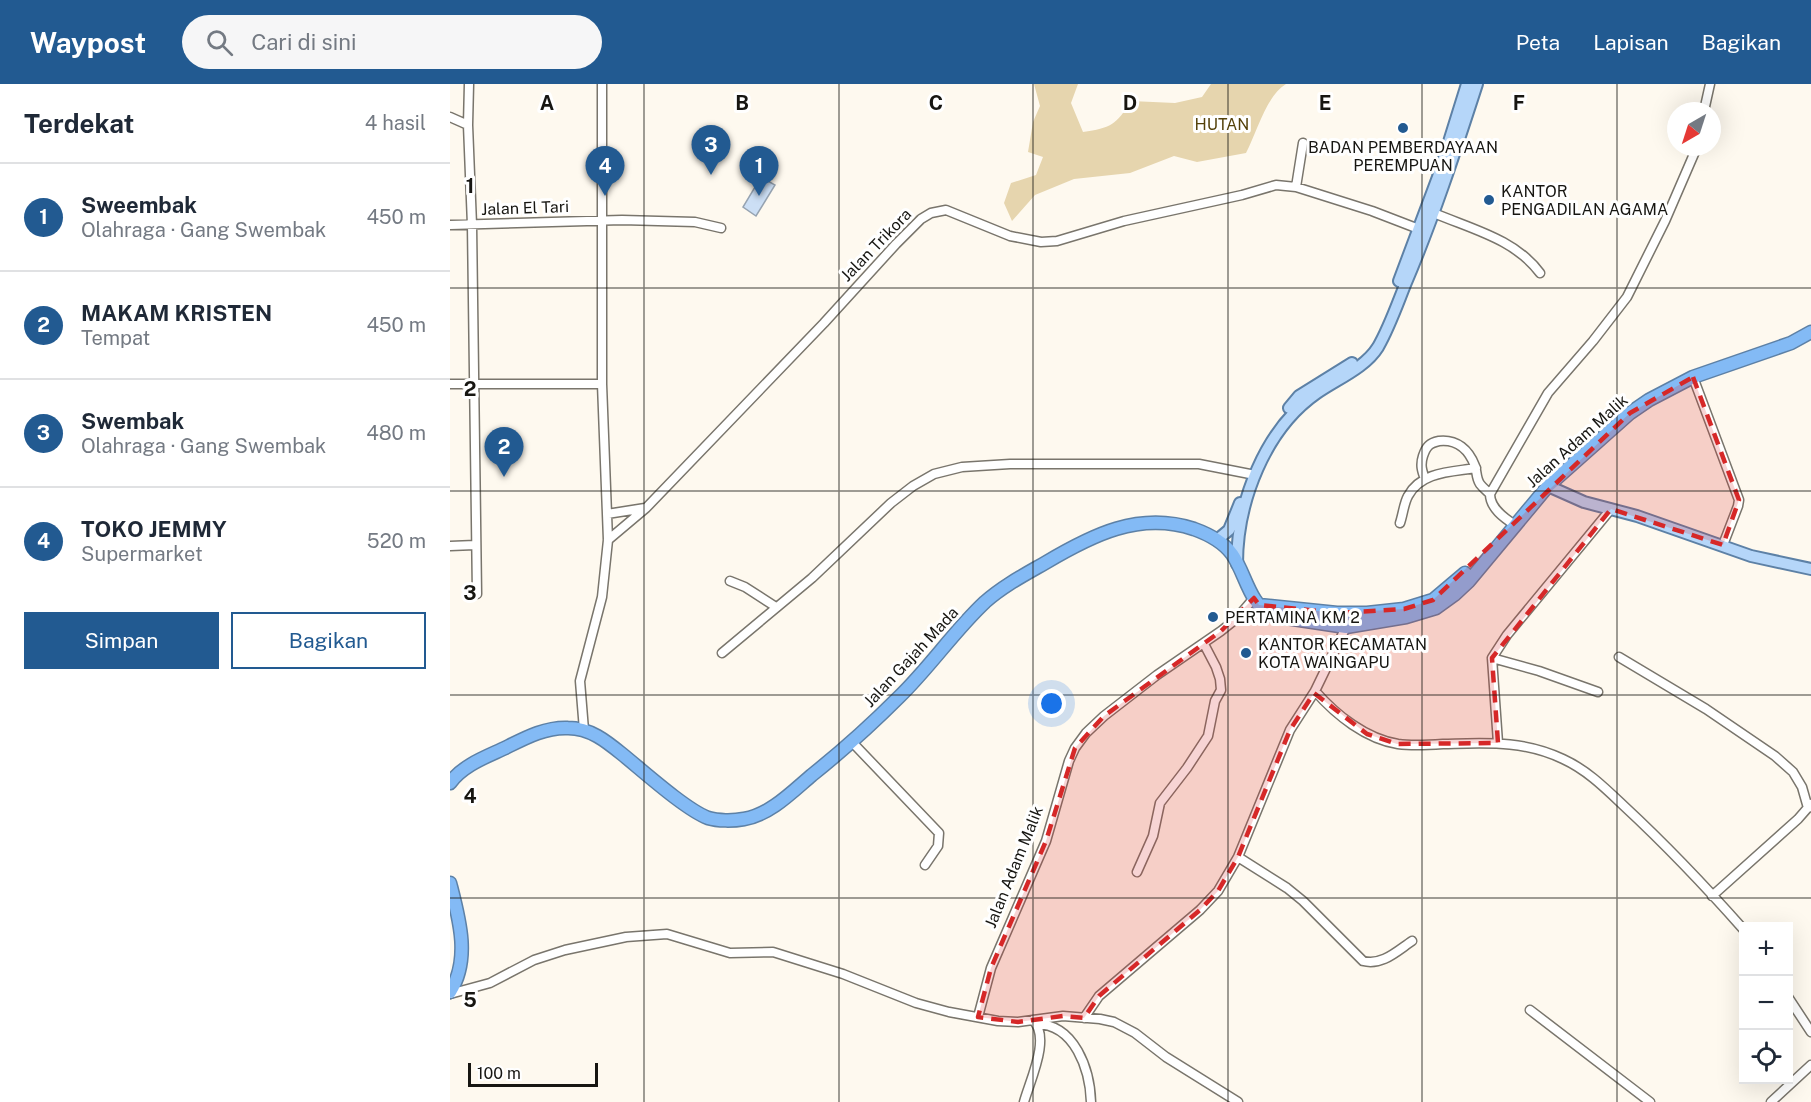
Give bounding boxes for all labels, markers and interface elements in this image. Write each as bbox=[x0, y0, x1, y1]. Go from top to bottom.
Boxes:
search box bbox=[182, 15, 602, 69]
text: Waypost bbox=[30, 26, 146, 59]
icon: search bbox=[203, 26, 236, 59]
text: Cari di sini bbox=[251, 29, 356, 55]
text: Peta bbox=[1516, 30, 1560, 55]
text: Lapisan bbox=[1593, 30, 1669, 55]
text: Bagikan bbox=[1702, 30, 1781, 55]
text: A bbox=[540, 91, 554, 115]
text: B bbox=[735, 91, 749, 115]
text: C bbox=[929, 91, 943, 115]
text: D bbox=[1123, 91, 1137, 115]
text: E bbox=[1319, 91, 1331, 115]
text: F bbox=[1513, 91, 1525, 115]
north arrow bbox=[1667, 102, 1721, 156]
text: Terdekat bbox=[24, 108, 134, 139]
text: 4 hasil bbox=[365, 111, 426, 135]
park label: HUTAN bbox=[1195, 115, 1249, 134]
marker: BADAN PEMBERDAYAAN PEREMPUAN bbox=[1396, 121, 1410, 135]
pin: 3 bbox=[692, 126, 730, 175]
place label: BADAN PEMBERDAYAAN PEREMPUAN bbox=[1308, 138, 1498, 175]
pin: 4 bbox=[586, 147, 624, 196]
pin: 1 bbox=[740, 147, 778, 196]
text: 1 bbox=[466, 174, 474, 198]
place label: KANTOR PENGADILAN AGAMA bbox=[1501, 182, 1668, 219]
text: Sweembak bbox=[81, 192, 197, 218]
marker: KANTOR PENGADILAN AGAMA bbox=[1482, 193, 1496, 207]
street label: Jalan El Tari bbox=[481, 197, 569, 219]
text: 1 bbox=[39, 205, 48, 229]
text: 450 m bbox=[366, 205, 426, 229]
street label: Jalan Trikora bbox=[837, 205, 915, 285]
text: Olahraga · Gang Swembak bbox=[81, 218, 326, 242]
text: MAKAM KRISTEN bbox=[81, 300, 272, 326]
text: 2 bbox=[37, 313, 50, 337]
text: 450 m bbox=[366, 313, 426, 337]
text: Tempat bbox=[81, 326, 150, 350]
text: 2 bbox=[464, 377, 476, 401]
street label: Jalan Adam Malik bbox=[1522, 390, 1632, 492]
text: Swembak bbox=[81, 408, 184, 434]
text: 3 bbox=[37, 421, 50, 445]
text: 480 m bbox=[366, 421, 426, 445]
pin: 2 bbox=[484, 428, 524, 477]
text: Olahraga · Gang Swembak bbox=[81, 434, 326, 458]
text: TOKO JEMMY bbox=[81, 516, 227, 542]
text: 4 bbox=[37, 529, 50, 553]
text: 520 m bbox=[367, 529, 426, 553]
text: Supermarket bbox=[81, 542, 203, 566]
text: 3 bbox=[463, 581, 477, 605]
street label: Jalan Gajah Mada bbox=[860, 603, 962, 711]
place label: PERTAMINA KM 2 bbox=[1225, 608, 1360, 627]
marker: PERTAMINA KM 2 bbox=[1206, 610, 1220, 624]
button: Simpan bbox=[24, 612, 219, 669]
button: Bagikan bbox=[231, 612, 426, 669]
place label: KANTOR KECAMATAN KOTA WAINGAPU bbox=[1258, 635, 1427, 672]
marker: KANTOR KECAMATAN KOTA WAINGAPU bbox=[1239, 646, 1253, 660]
your location bbox=[1037, 689, 1066, 718]
text: 4 bbox=[463, 784, 477, 808]
street label: Jalan Adam Malik bbox=[981, 803, 1047, 931]
map controls bbox=[1739, 922, 1793, 1084]
button: + bbox=[1739, 922, 1793, 976]
button: − bbox=[1739, 976, 1793, 1030]
text: 5 bbox=[463, 988, 477, 1012]
button: locate bbox=[1739, 1030, 1793, 1084]
scale bar bbox=[468, 1060, 598, 1088]
text: 100 m bbox=[477, 1064, 521, 1083]

